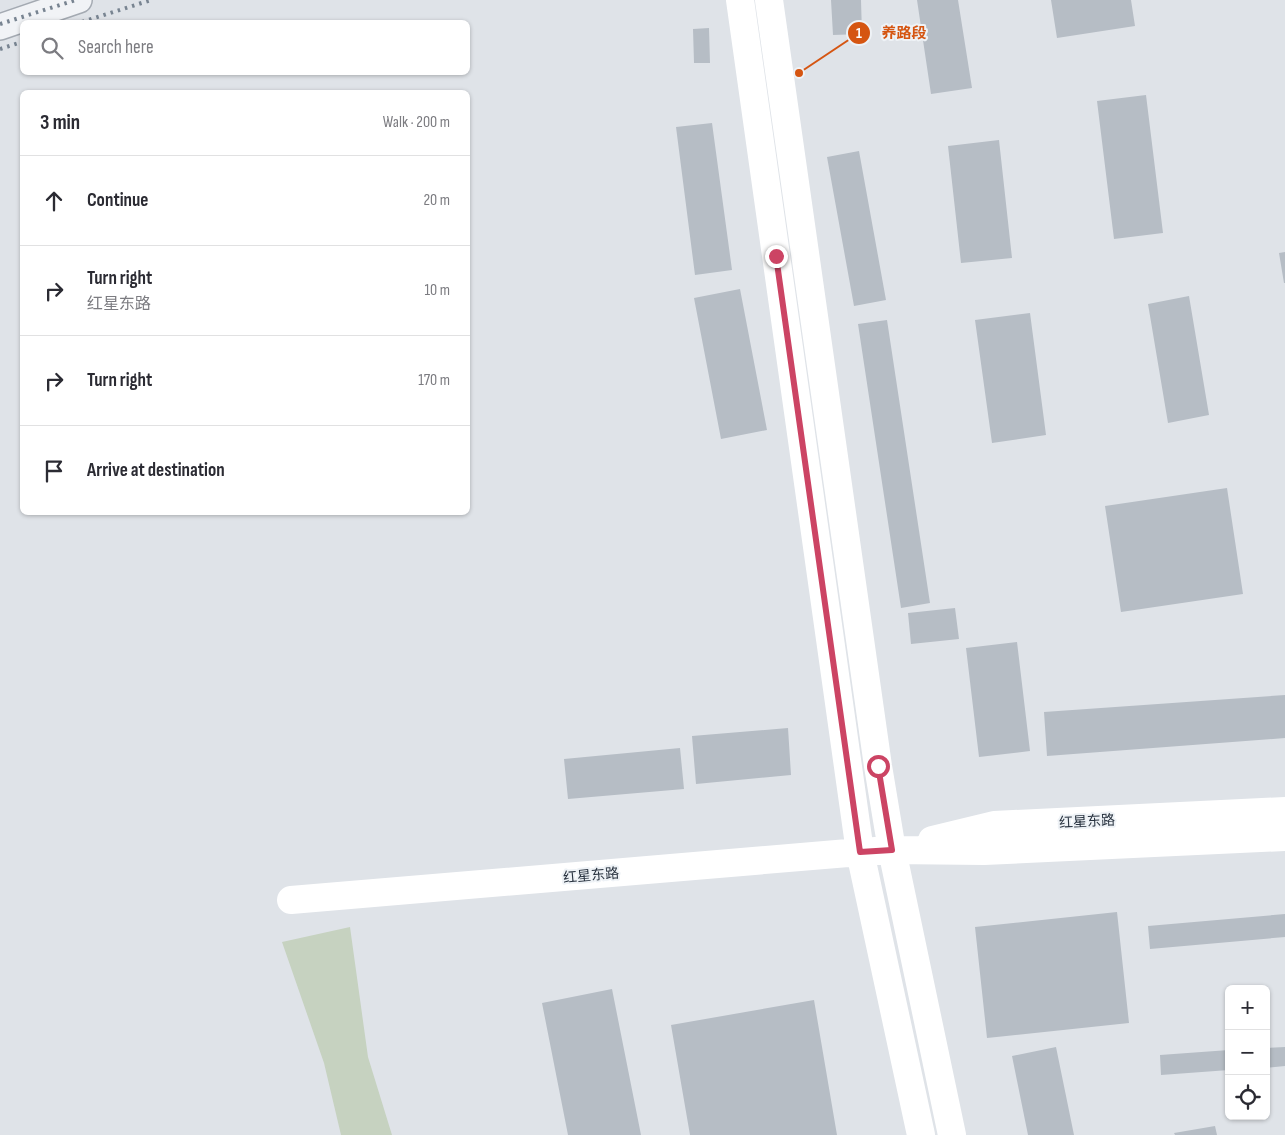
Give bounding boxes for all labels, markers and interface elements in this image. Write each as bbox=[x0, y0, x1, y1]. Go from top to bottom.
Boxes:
callout: 养路段 bbox=[846, 18, 936, 48]
search box bbox=[20, 20, 470, 75]
text: 1 bbox=[856, 24, 862, 43]
text: 养路段 bbox=[881, 24, 927, 43]
icon: search bbox=[38, 34, 66, 62]
text: Search here bbox=[78, 36, 154, 59]
text: 3 min bbox=[40, 110, 80, 135]
text: Walk · 200 m bbox=[383, 113, 450, 132]
icon: ahead bbox=[40, 187, 68, 215]
text: Continue bbox=[87, 189, 148, 212]
text: 20 m bbox=[423, 191, 450, 210]
route end bbox=[765, 245, 788, 268]
text: Turn right bbox=[87, 267, 152, 290]
icon: right bbox=[40, 277, 68, 305]
text: 10 m bbox=[424, 281, 450, 300]
text: 红星东路 bbox=[87, 295, 151, 314]
icon: right bbox=[40, 367, 68, 395]
text: Turn right bbox=[87, 369, 152, 392]
text: 170 m bbox=[418, 371, 450, 390]
icon: arrive bbox=[40, 457, 68, 485]
text: Arrive at destination bbox=[87, 459, 225, 482]
route start bbox=[867, 755, 890, 778]
street label: 红星东路 bbox=[1059, 812, 1115, 831]
street label: 红星东路 bbox=[562, 865, 620, 886]
map controls bbox=[1225, 985, 1270, 1120]
button: + bbox=[1225, 985, 1270, 1030]
button: − bbox=[1225, 1030, 1270, 1075]
button: locate bbox=[1225, 1075, 1270, 1120]

